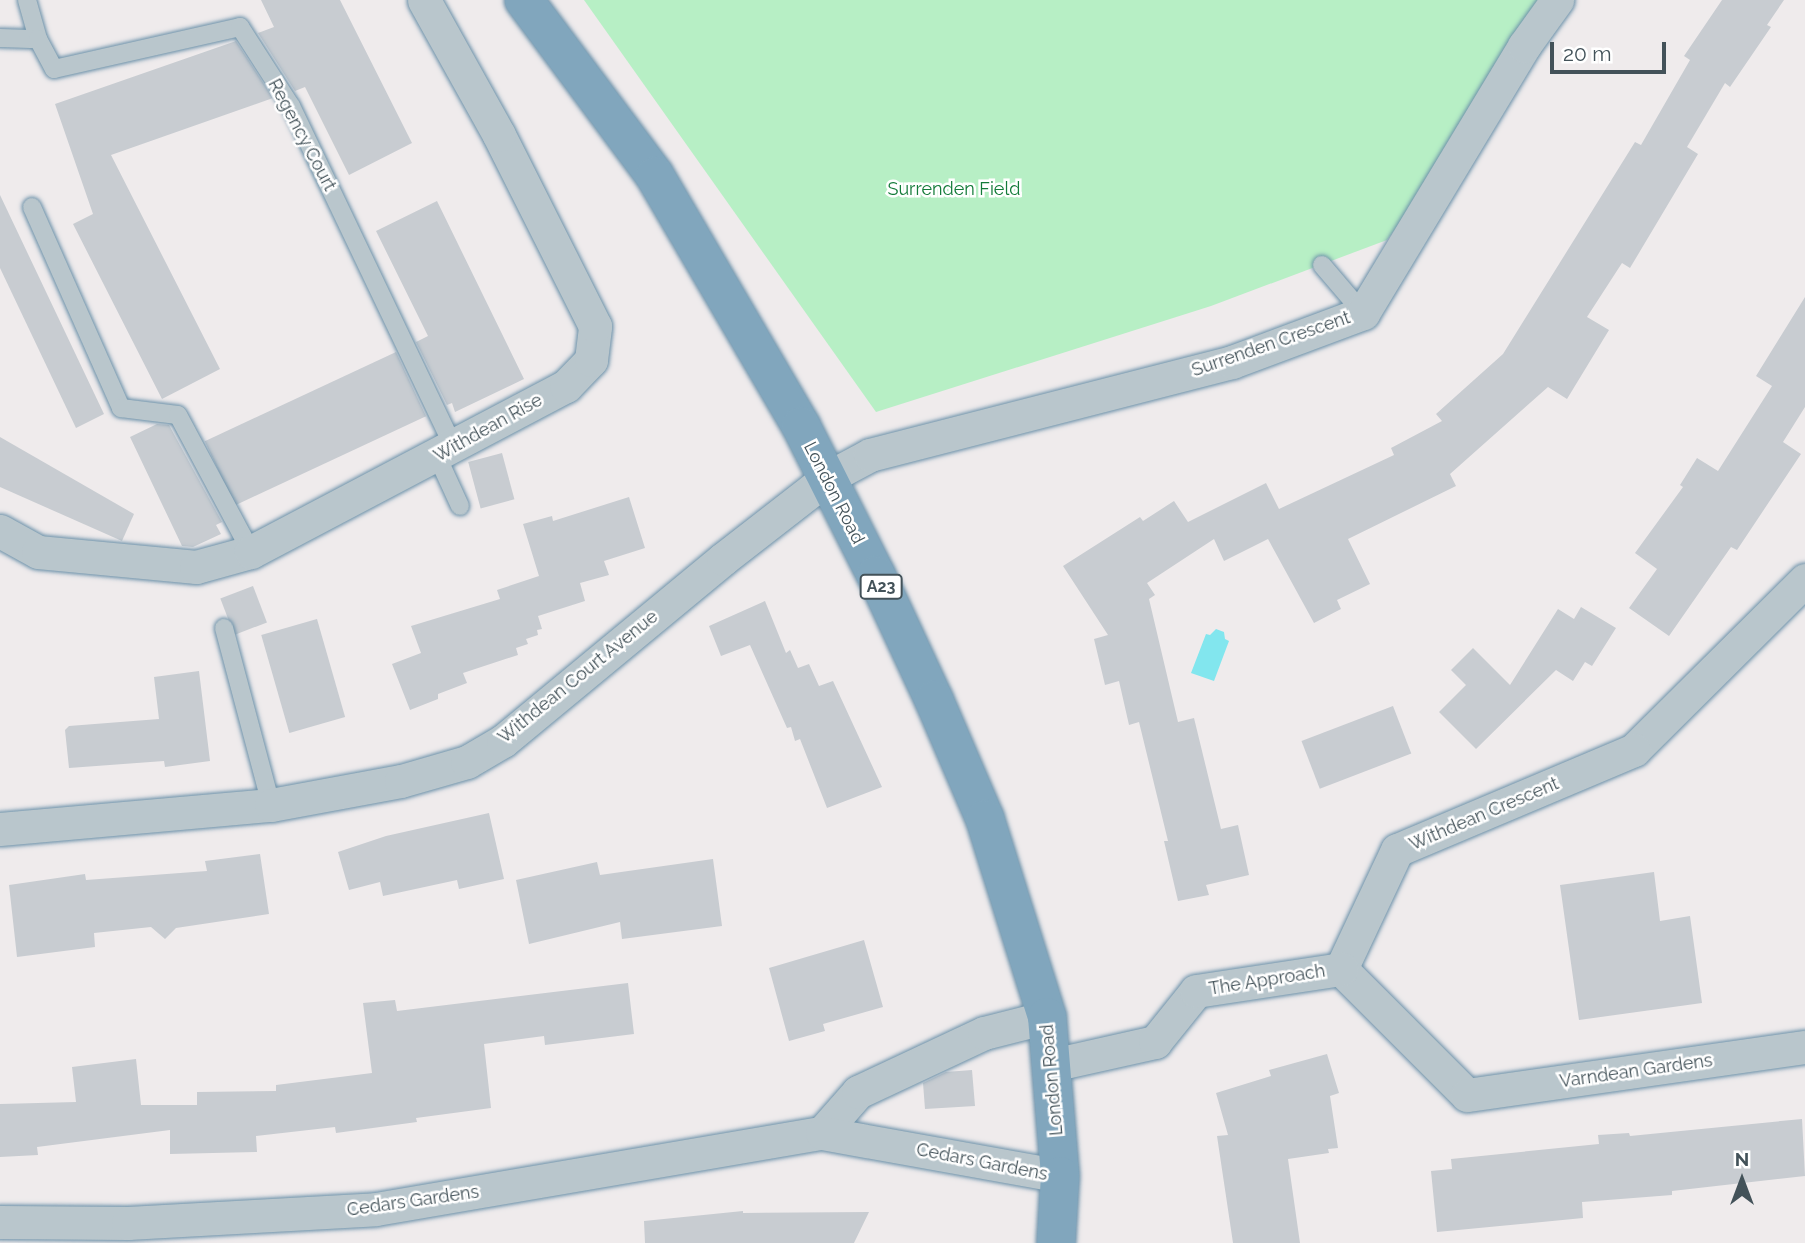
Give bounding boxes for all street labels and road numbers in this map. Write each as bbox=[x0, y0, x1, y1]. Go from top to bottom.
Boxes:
street label: Regency Court bbox=[263, 75, 341, 195]
street label: Surrenden Crescent bbox=[1189, 307, 1353, 381]
street label: Withdean Rise bbox=[430, 389, 546, 467]
street label: London Road bbox=[799, 438, 869, 548]
road number: A23 bbox=[858, 574, 904, 600]
street label: Withdean Court Avenue bbox=[494, 606, 662, 748]
street label: Withdean Crescent bbox=[1406, 773, 1562, 855]
street label: The Approach bbox=[1207, 960, 1327, 1000]
street label: London Road bbox=[1036, 1023, 1068, 1137]
street label: Varndean Gardens bbox=[1558, 1050, 1714, 1092]
street label: Cedars Gardens bbox=[915, 1139, 1049, 1185]
street label: Cedars Gardens bbox=[346, 1181, 480, 1221]

